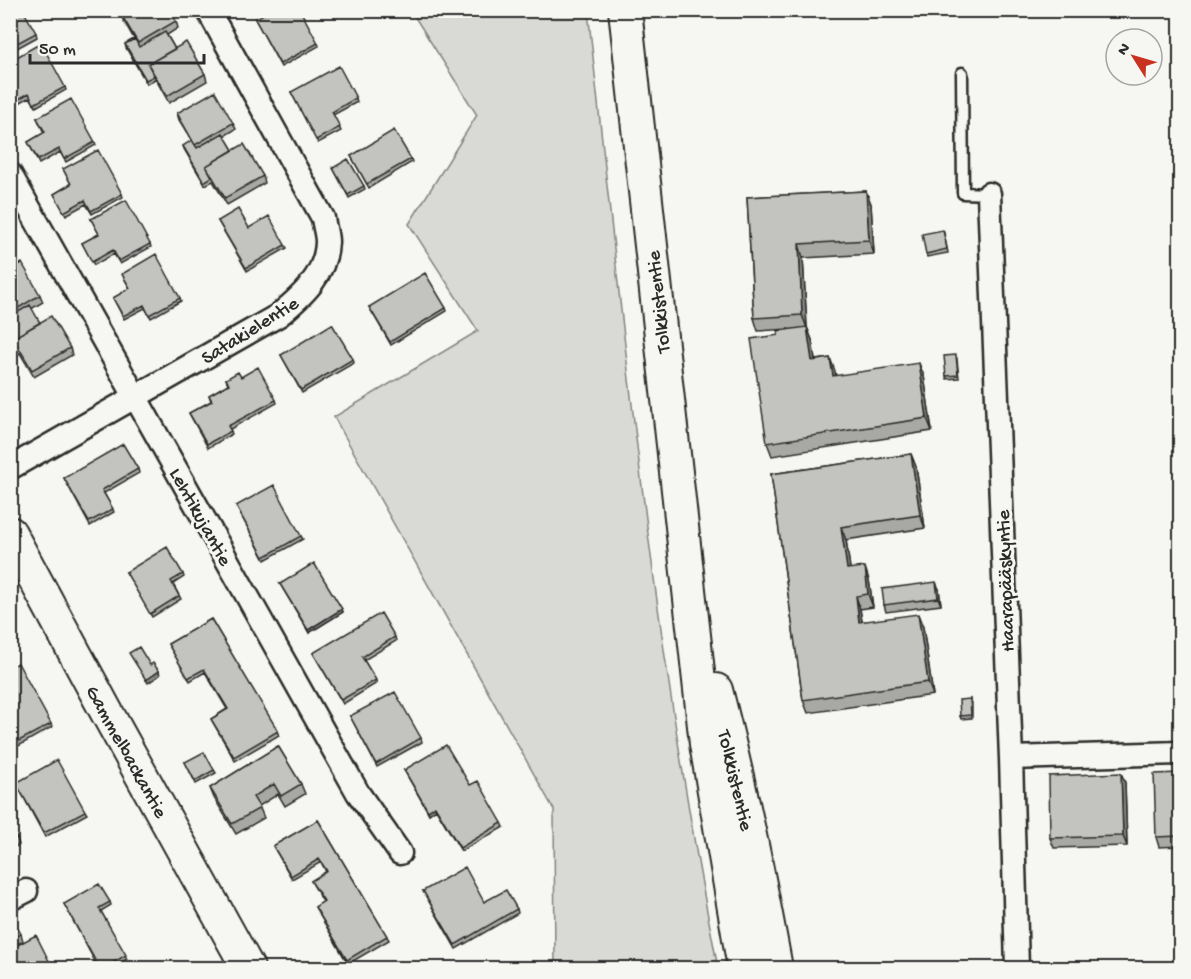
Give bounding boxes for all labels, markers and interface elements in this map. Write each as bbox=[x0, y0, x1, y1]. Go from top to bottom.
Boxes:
scale bar bbox=[30, 27, 204, 65]
north arrow bbox=[1104, 27, 1164, 87]
text: 50 m bbox=[39, 40, 76, 61]
text: N bbox=[1114, 40, 1136, 60]
street label: Tolkkistentie bbox=[644, 249, 677, 355]
street label: Satakielentie bbox=[198, 293, 304, 371]
street label: Lehtikujantie bbox=[163, 465, 236, 571]
street label: Haarapääskyntie bbox=[993, 509, 1021, 652]
street label: Gammelbackantie bbox=[79, 683, 171, 823]
street label: Tolkkistentie bbox=[711, 727, 757, 834]

